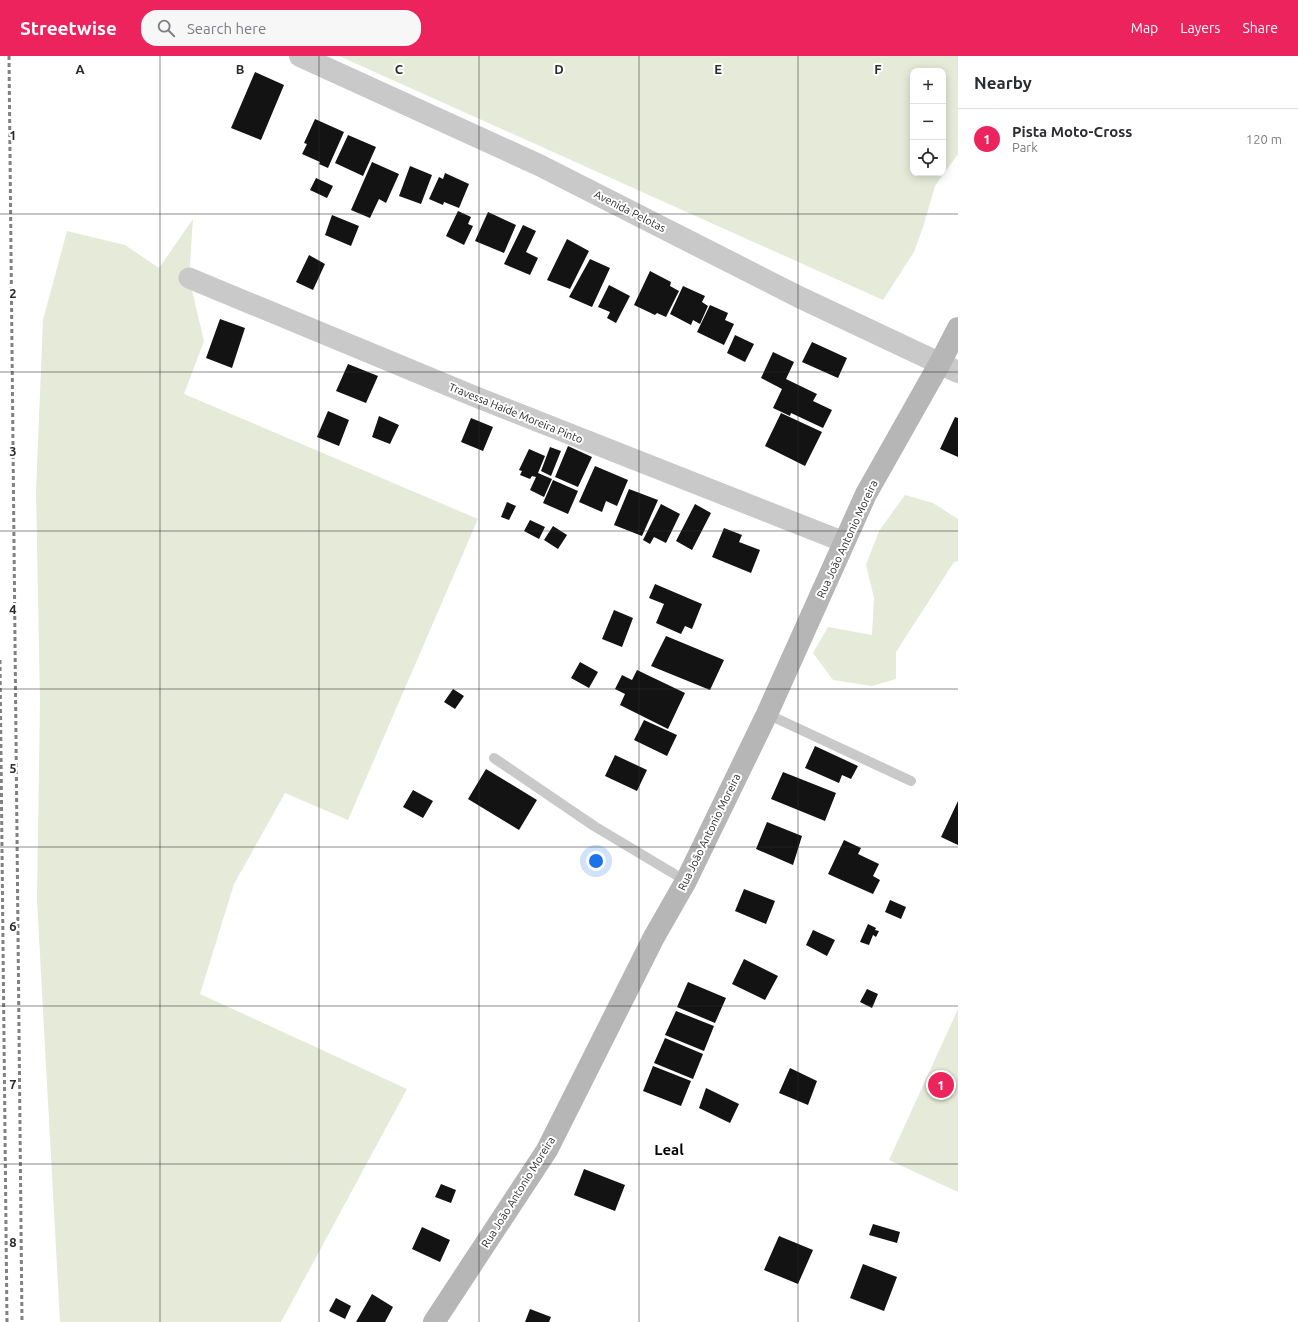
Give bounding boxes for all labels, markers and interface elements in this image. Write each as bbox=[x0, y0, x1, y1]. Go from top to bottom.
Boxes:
search box bbox=[141, 10, 421, 46]
text: Streetwise bbox=[20, 17, 117, 39]
icon: search bbox=[155, 17, 177, 39]
text: Search here bbox=[187, 20, 266, 37]
text: Map bbox=[1131, 20, 1158, 36]
text: Layers bbox=[1180, 20, 1220, 36]
text: Share bbox=[1242, 20, 1278, 36]
text: A bbox=[75, 62, 85, 76]
text: B bbox=[236, 62, 245, 76]
text: C bbox=[395, 62, 404, 76]
text: D bbox=[554, 62, 564, 76]
text: E bbox=[714, 62, 722, 76]
text: F bbox=[874, 62, 882, 76]
map controls bbox=[910, 68, 946, 176]
button: + bbox=[910, 68, 946, 104]
text: Nearby bbox=[974, 73, 1032, 92]
button: − bbox=[910, 104, 946, 140]
text: Pista Moto-Cross bbox=[1012, 123, 1132, 140]
text: 1 bbox=[9, 128, 17, 142]
text: 1 bbox=[983, 132, 991, 146]
text: 120 m bbox=[1246, 132, 1282, 146]
button: locate bbox=[910, 140, 946, 176]
text: Park bbox=[1012, 140, 1038, 154]
street label: Avenida Pelotas bbox=[592, 188, 668, 234]
text: 2 bbox=[9, 286, 17, 300]
street label: Travessa Haide Moreira Pinto bbox=[447, 381, 585, 445]
text: 3 bbox=[9, 444, 17, 458]
street label: Rua João Antonio Moreira bbox=[814, 478, 880, 600]
text: 4 bbox=[9, 602, 17, 616]
text: 5 bbox=[9, 761, 17, 775]
street label: Rua João Antonio Moreira bbox=[675, 772, 743, 892]
your location bbox=[586, 851, 606, 871]
text: 6 bbox=[9, 919, 17, 933]
pin: 1 bbox=[928, 1070, 954, 1100]
text: 7 bbox=[9, 1077, 17, 1091]
street label: Rua João Antonio Moreira bbox=[479, 1134, 557, 1250]
district label: Leal bbox=[654, 1141, 684, 1158]
text: 8 bbox=[9, 1235, 17, 1249]

